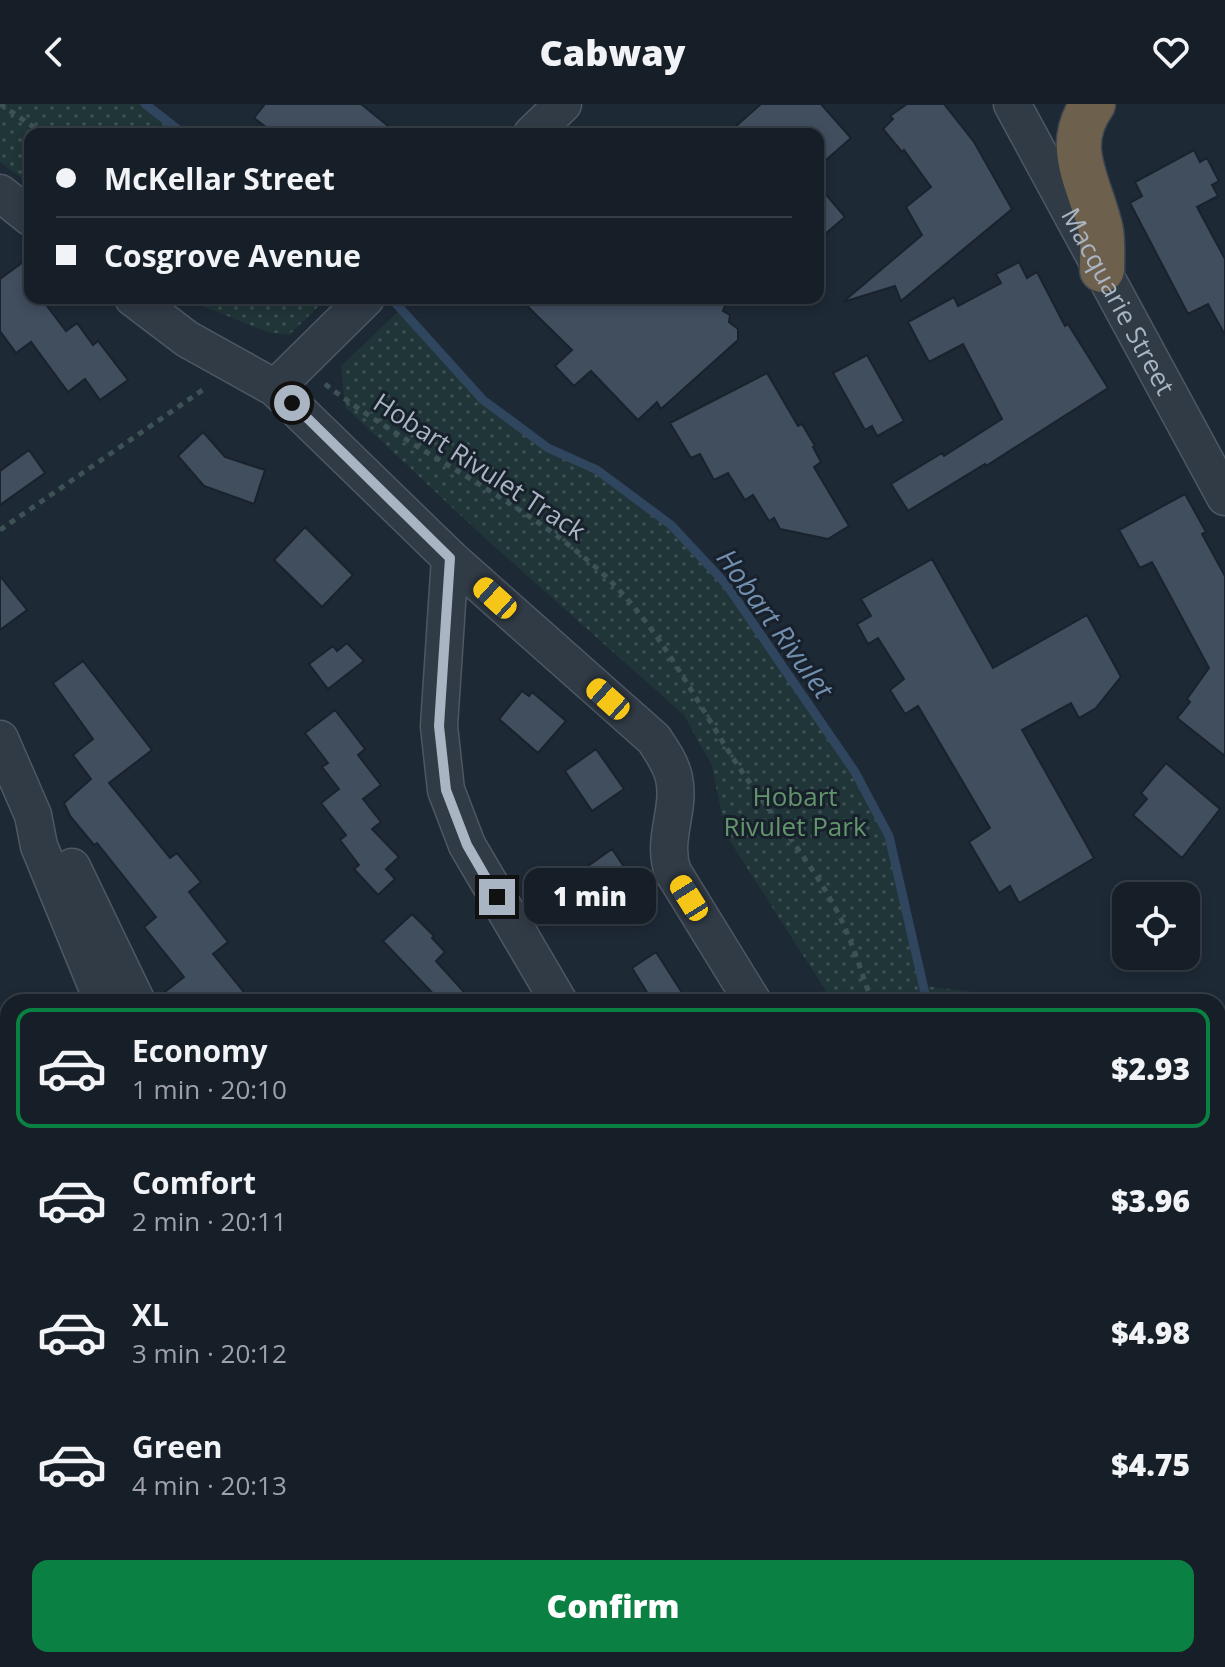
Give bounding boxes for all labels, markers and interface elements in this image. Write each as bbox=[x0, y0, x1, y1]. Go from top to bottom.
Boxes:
text: Cabway bbox=[539, 28, 686, 77]
icon: back bbox=[32, 30, 76, 74]
icon: heart bbox=[1149, 30, 1193, 74]
text: McKellar Street bbox=[104, 158, 335, 199]
street label: Macquarie Street bbox=[1053, 201, 1184, 401]
text: Cosgrove Avenue bbox=[104, 235, 361, 276]
street label: Hobart Rivulet Track bbox=[367, 384, 593, 548]
route start bbox=[274, 385, 310, 421]
water label: Hobart Rivulet bbox=[709, 540, 844, 707]
car bbox=[469, 573, 521, 623]
car bbox=[582, 674, 634, 724]
park label: Hobart Rivulet Park bbox=[723, 778, 867, 844]
callout: 1 min bbox=[525, 869, 657, 925]
car bbox=[666, 871, 712, 925]
text: 1 min bbox=[553, 878, 627, 914]
route end bbox=[479, 879, 515, 915]
map controls bbox=[1112, 882, 1200, 970]
button: locate bbox=[1112, 882, 1200, 970]
text: Economy bbox=[132, 1030, 268, 1071]
icon: car bbox=[36, 1032, 108, 1104]
text: $2.93 bbox=[1111, 1048, 1190, 1089]
text: 1 min · 20:10 bbox=[132, 1071, 287, 1107]
text: Comfort bbox=[132, 1162, 256, 1203]
icon: car bbox=[36, 1164, 108, 1236]
text: $3.96 bbox=[1111, 1180, 1190, 1221]
text: 2 min · 20:11 bbox=[132, 1203, 287, 1239]
text: XL bbox=[132, 1294, 169, 1335]
icon: car bbox=[36, 1296, 108, 1368]
text: $4.98 bbox=[1111, 1312, 1190, 1353]
text: 3 min · 20:12 bbox=[132, 1335, 287, 1371]
text: Green bbox=[132, 1426, 223, 1467]
icon: car bbox=[36, 1428, 108, 1500]
text: $4.75 bbox=[1111, 1444, 1190, 1485]
text: 4 min · 20:13 bbox=[132, 1467, 287, 1503]
button: Confirm bbox=[32, 1560, 1194, 1652]

